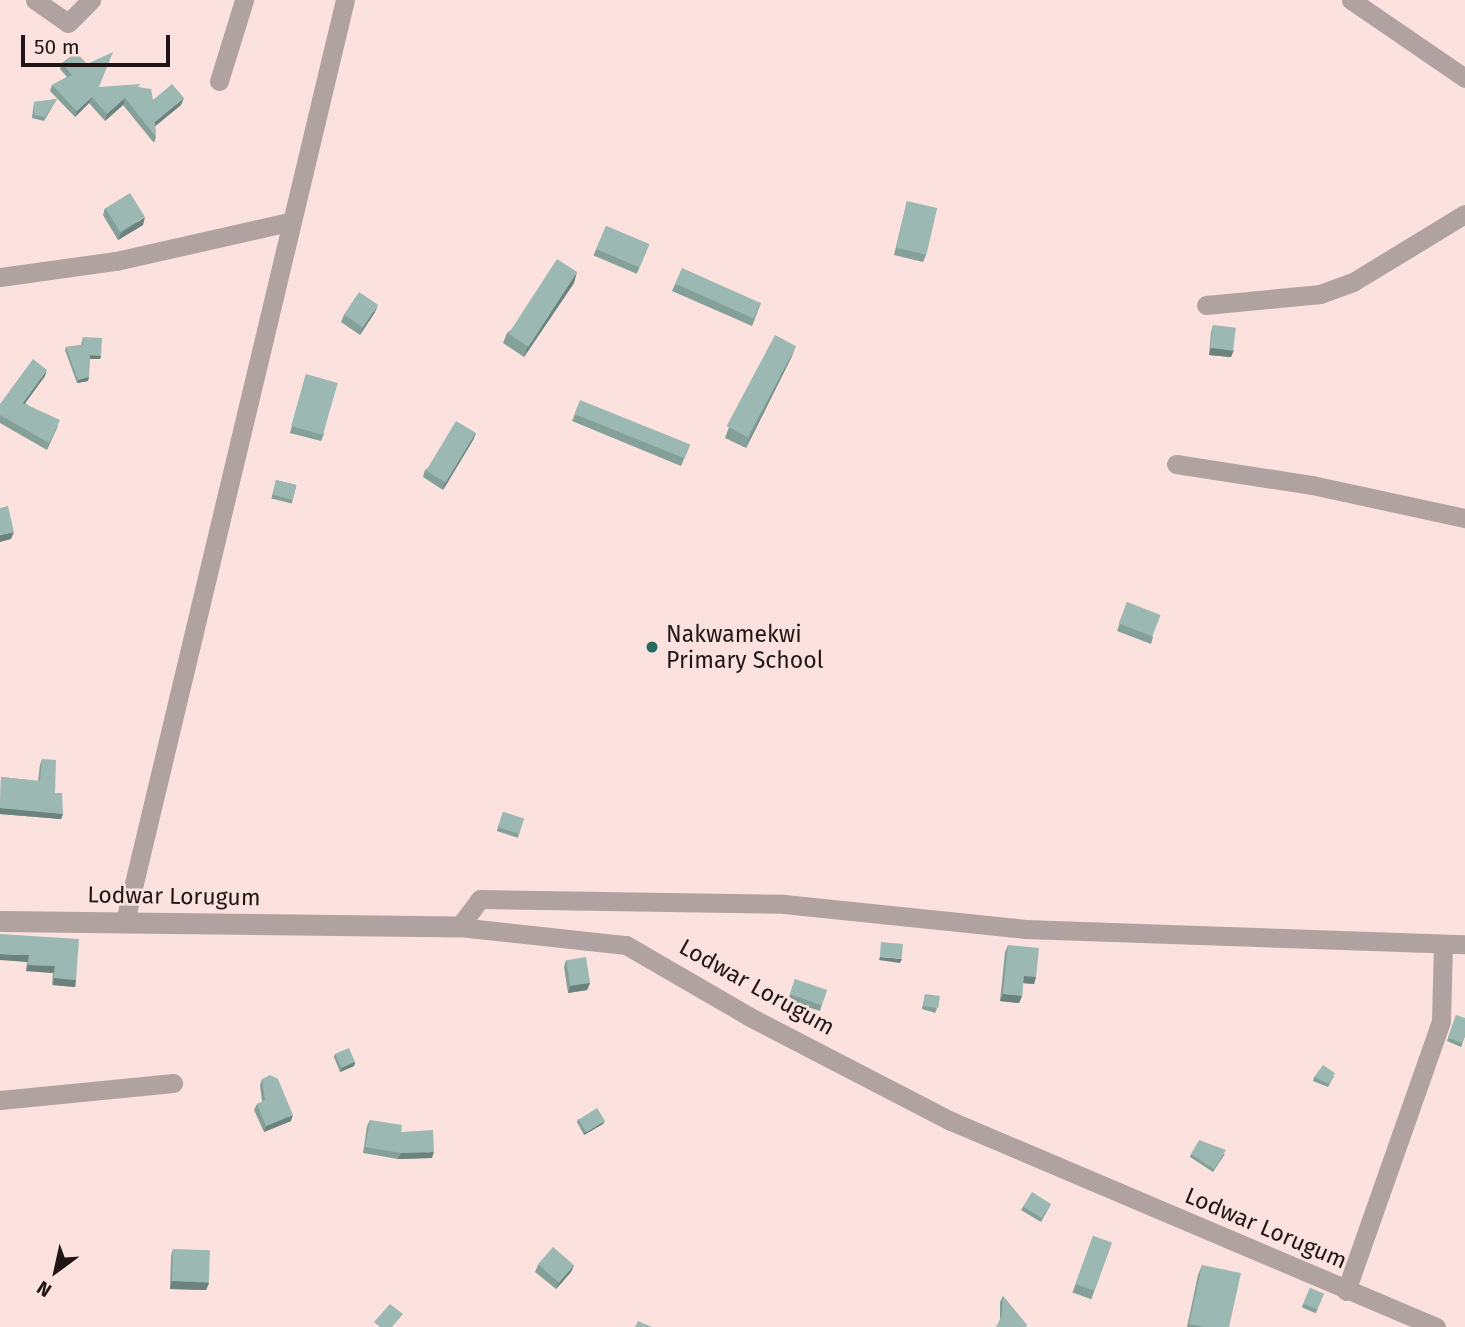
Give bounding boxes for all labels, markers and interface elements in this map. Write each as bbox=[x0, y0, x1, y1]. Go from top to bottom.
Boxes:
scale bar bbox=[24, 21, 173, 65]
text: 50 m bbox=[34, 34, 80, 60]
place label: Nakwamekwi Primary School bbox=[666, 620, 823, 674]
marker: Nakwamekwi Primary School bbox=[644, 639, 660, 655]
street label: Lodwar Lorugum bbox=[87, 881, 261, 911]
street label: Lodwar Lorugum bbox=[675, 933, 839, 1041]
street label: Lodwar Lorugum bbox=[1181, 1181, 1351, 1275]
north arrow bbox=[21, 1236, 91, 1306]
text: N bbox=[33, 1276, 56, 1302]

